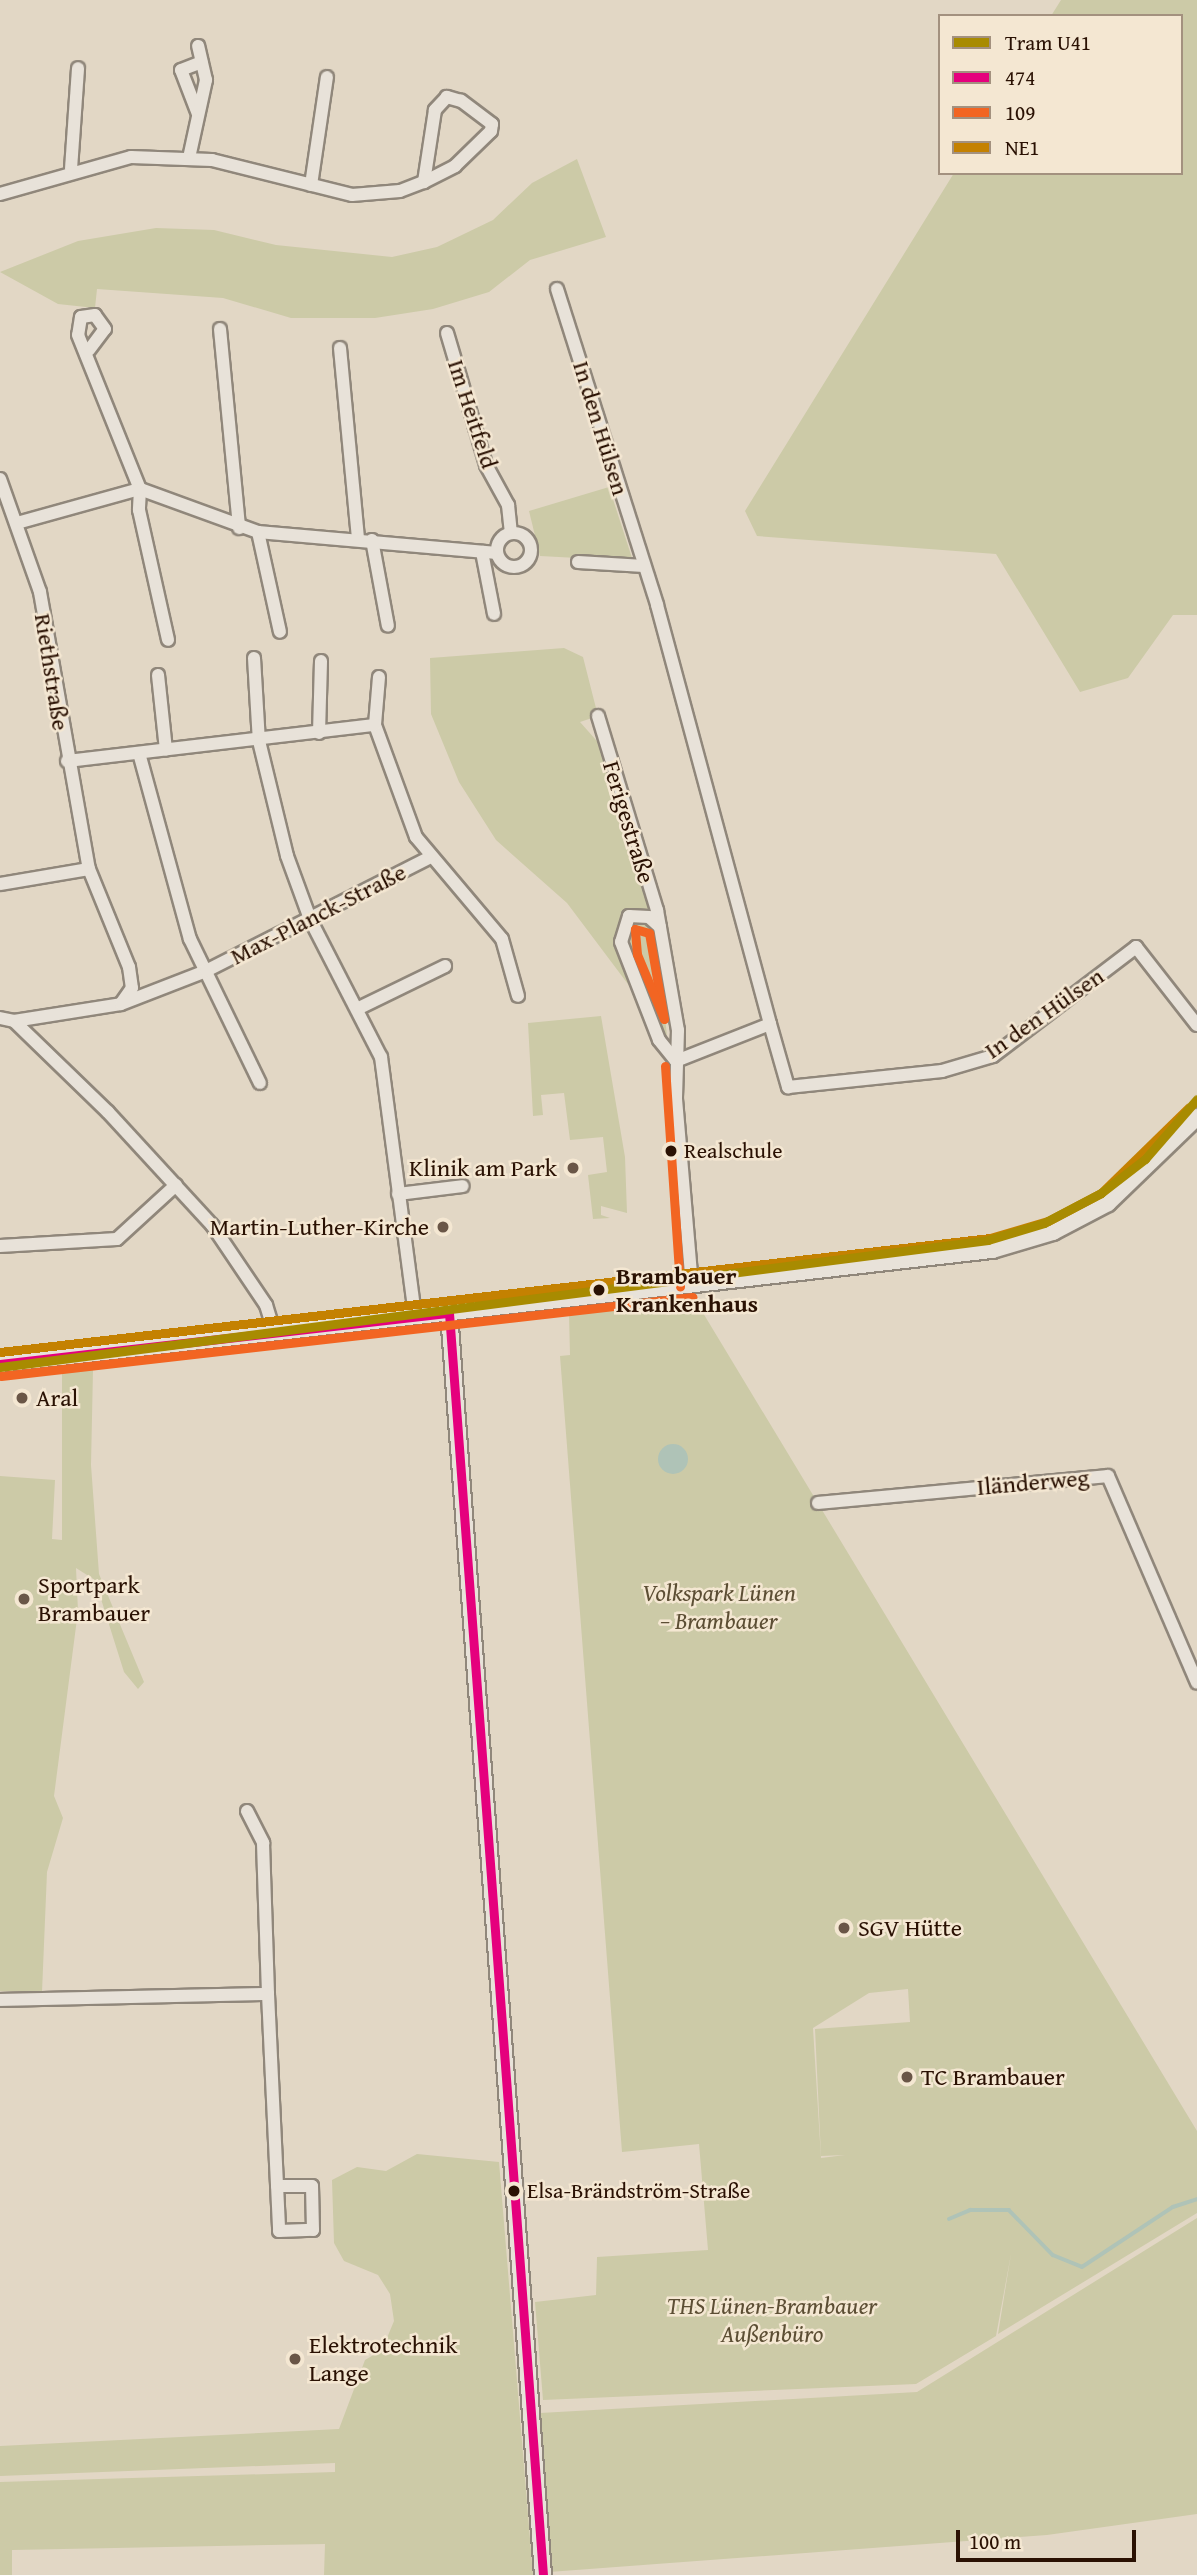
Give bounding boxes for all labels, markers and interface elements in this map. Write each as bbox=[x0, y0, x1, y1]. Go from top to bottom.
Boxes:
legend bbox=[938, 14, 1183, 175]
text: Tram U41 bbox=[1005, 27, 1091, 58]
text: 474 bbox=[1005, 62, 1035, 93]
text: 109 bbox=[1005, 97, 1035, 128]
text: NE1 bbox=[1005, 132, 1039, 163]
street label: Im Heitfeld bbox=[442, 356, 504, 472]
street label: In den Hülsen bbox=[567, 357, 635, 499]
street label: Riethstraße bbox=[29, 611, 75, 733]
street label: Ferigestraße bbox=[597, 757, 661, 887]
street label: Max-Planck-Straße bbox=[225, 857, 411, 971]
street label: In den Hülsen bbox=[979, 961, 1109, 1065]
place label: Realschule bbox=[684, 1138, 782, 1164]
marker: Realschule bbox=[664, 1144, 678, 1158]
place label: Klinik am Park bbox=[409, 1154, 557, 1182]
marker: Klinik am Park bbox=[563, 1158, 583, 1178]
place label: Martin-Luther-Kirche bbox=[210, 1213, 429, 1241]
marker: Martin-Luther-Kirche bbox=[435, 1219, 451, 1235]
place label: Brambauer Krankenhaus bbox=[616, 1262, 758, 1318]
marker: Brambauer Krankenhaus bbox=[588, 1279, 610, 1301]
place label: Aral bbox=[36, 1384, 78, 1412]
marker: Aral bbox=[14, 1390, 30, 1406]
street label: Iländerweg bbox=[976, 1463, 1090, 1501]
place label: Sportpark Brambauer bbox=[38, 1571, 150, 1627]
park label: Volkspark Lünen – Brambauer bbox=[642, 1579, 796, 1635]
marker: Sportpark Brambauer bbox=[16, 1591, 32, 1607]
place label: SGV Hütte bbox=[858, 1914, 962, 1942]
marker: SGV Hütte bbox=[836, 1920, 852, 1936]
place label: TC Brambauer bbox=[921, 2063, 1065, 2091]
marker: TC Brambauer bbox=[899, 2069, 915, 2085]
place label: Elsa-Brändström-Straße bbox=[527, 2178, 750, 2204]
marker: Elsa-Brändström-Straße bbox=[507, 2184, 521, 2198]
park label: THS Lünen-Brambauer Außenbüro bbox=[667, 2292, 877, 2348]
place label: Elektrotechnik Lange bbox=[309, 2331, 457, 2387]
marker: Elektrotechnik Lange bbox=[287, 2351, 303, 2367]
scale bar bbox=[959, 2516, 1139, 2560]
text: 100 m bbox=[969, 2526, 1021, 2557]

